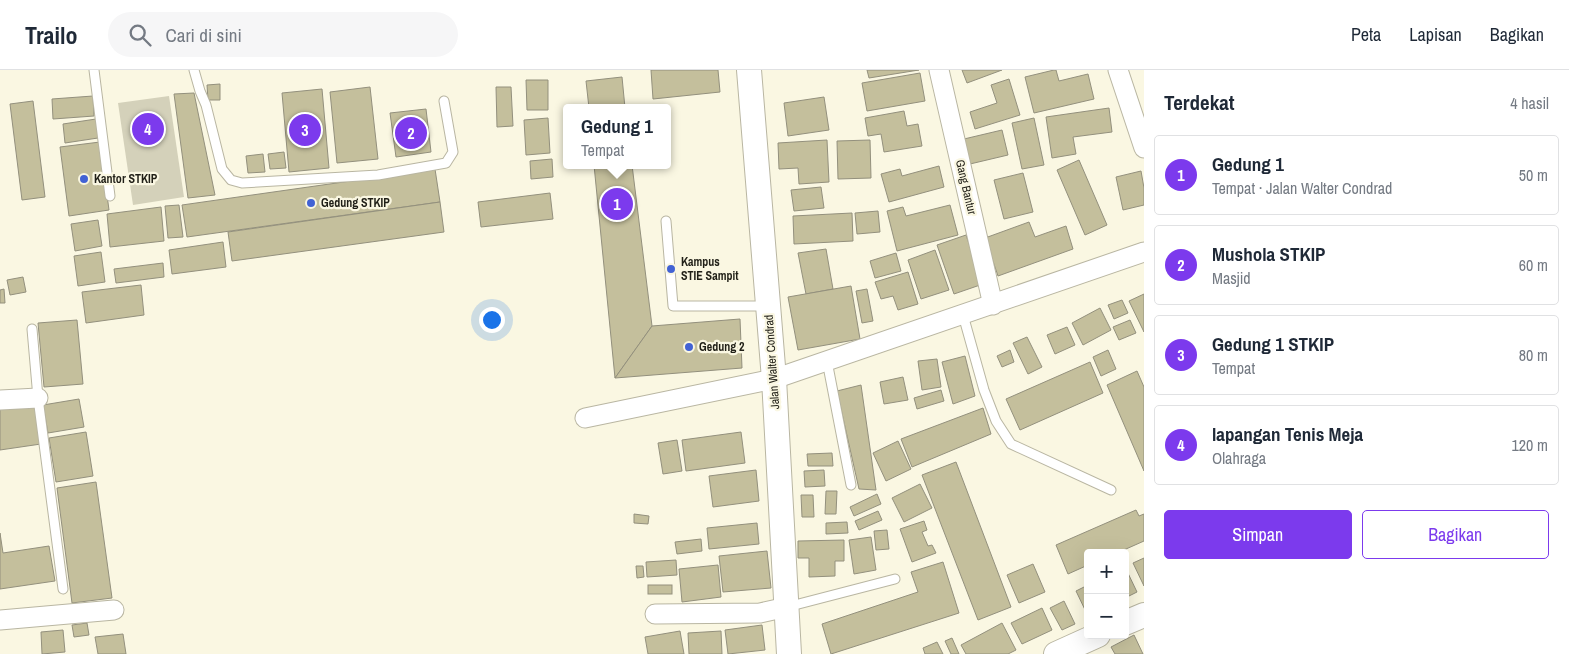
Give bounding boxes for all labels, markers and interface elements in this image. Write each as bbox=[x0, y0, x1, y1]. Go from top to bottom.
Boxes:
search box bbox=[108, 12, 458, 57]
text: Trailo bbox=[25, 19, 78, 51]
icon: search bbox=[126, 21, 154, 49]
text: Cari di sini bbox=[166, 22, 242, 48]
text: Peta bbox=[1351, 22, 1381, 47]
text: Lapisan bbox=[1409, 22, 1462, 47]
text: Bagikan bbox=[1490, 22, 1544, 47]
text: Terdekat bbox=[1164, 88, 1235, 117]
text: 4 hasil bbox=[1510, 92, 1549, 114]
popup bbox=[563, 104, 671, 169]
pin: 4 bbox=[132, 110, 164, 148]
pin: 3 bbox=[289, 111, 321, 149]
text: Gedung 1 bbox=[581, 113, 653, 139]
pin: 2 bbox=[395, 114, 427, 152]
text: Tempat bbox=[581, 139, 624, 161]
text: Gedung 1 bbox=[1212, 151, 1284, 177]
street label: Gang Bantur bbox=[952, 158, 980, 217]
text: 1 bbox=[1177, 164, 1185, 186]
text: 50 m bbox=[1519, 164, 1548, 186]
place label: Kantor STKIP bbox=[94, 171, 158, 187]
marker: Kantor STKIP bbox=[78, 173, 90, 185]
text: Tempat · Jalan Walter Condrad bbox=[1212, 177, 1392, 199]
pin: 1 bbox=[601, 185, 633, 223]
place label: Gedung STKIP bbox=[321, 195, 390, 211]
marker: Gedung STKIP bbox=[305, 197, 317, 209]
text: Mushola STKIP bbox=[1212, 241, 1325, 267]
place label: Kampus STIE Sampit bbox=[681, 254, 739, 284]
text: 2 bbox=[1177, 254, 1185, 276]
text: 60 m bbox=[1519, 254, 1548, 276]
marker: Kampus STIE Sampit bbox=[665, 263, 677, 275]
text: Masjid bbox=[1212, 267, 1251, 289]
your location bbox=[479, 307, 505, 333]
street label: Jalan Walter Condrad bbox=[761, 314, 783, 410]
text: Gedung 1 STKIP bbox=[1212, 331, 1334, 357]
place label: Gedung 2 bbox=[699, 339, 745, 355]
marker: Gedung 2 bbox=[683, 341, 695, 353]
text: 3 bbox=[1177, 344, 1185, 366]
text: 80 m bbox=[1519, 344, 1548, 366]
text: Tempat bbox=[1212, 357, 1255, 379]
text: lapangan Tenis Meja bbox=[1212, 421, 1363, 447]
text: 4 bbox=[1177, 434, 1185, 456]
text: 120 m bbox=[1512, 434, 1548, 456]
text: Olahraga bbox=[1212, 447, 1266, 469]
button: Simpan bbox=[1164, 510, 1352, 559]
button: Bagikan bbox=[1362, 510, 1549, 559]
map controls bbox=[1084, 549, 1129, 639]
button: + bbox=[1084, 549, 1129, 594]
button: − bbox=[1084, 594, 1129, 639]

